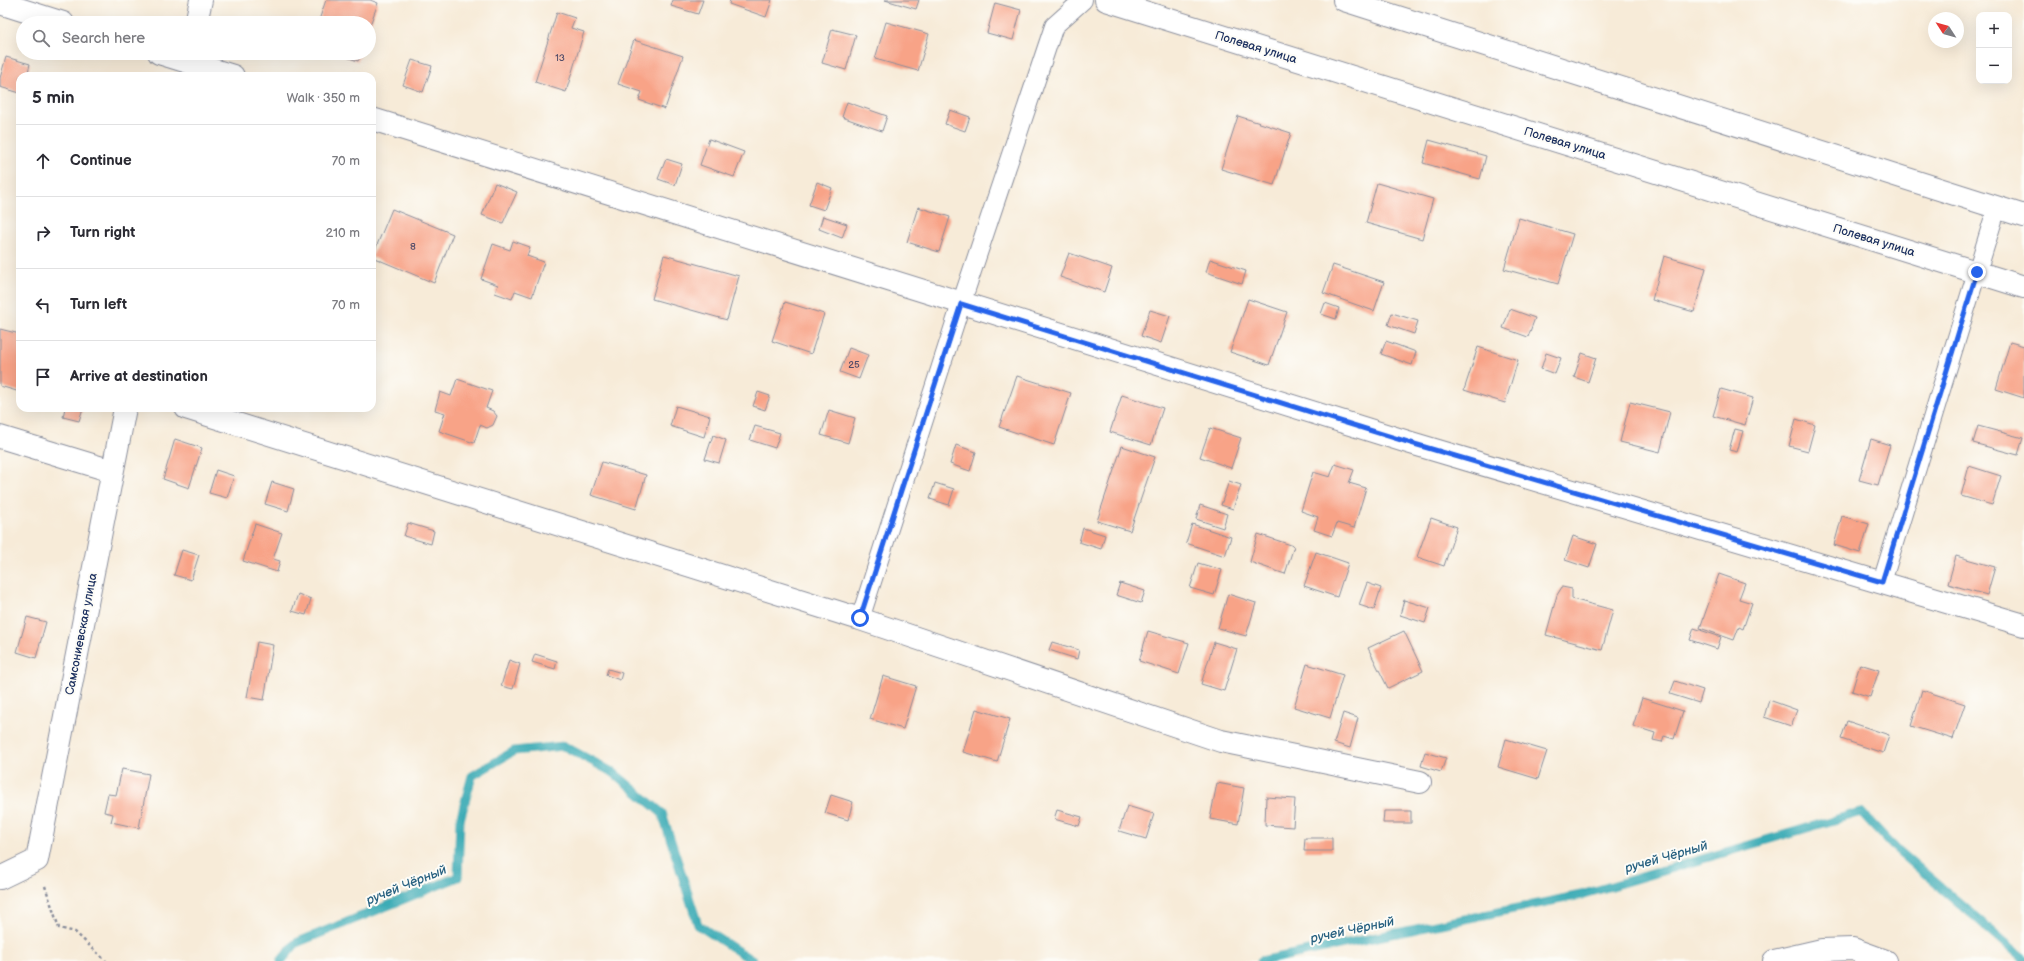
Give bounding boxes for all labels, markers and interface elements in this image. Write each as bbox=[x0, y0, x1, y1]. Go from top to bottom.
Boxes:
north arrow bbox=[1928, 12, 1964, 48]
map controls bbox=[1976, 12, 2012, 84]
button: + bbox=[1976, 12, 2012, 48]
search box bbox=[16, 16, 376, 60]
icon: search bbox=[30, 27, 52, 49]
street label: Полевая улица bbox=[1213, 28, 1299, 67]
text: Search here bbox=[62, 29, 145, 48]
button: − bbox=[1976, 48, 2012, 84]
house number: 13 bbox=[555, 52, 565, 64]
text: 5 min bbox=[32, 88, 75, 108]
text: Walk · 350 m bbox=[286, 90, 360, 106]
street label: Полевая улица bbox=[1522, 124, 1608, 163]
icon: ahead bbox=[32, 150, 54, 172]
text: Continue bbox=[70, 151, 132, 170]
text: 70 m bbox=[332, 153, 360, 169]
street label: Полевая улица bbox=[1831, 221, 1917, 260]
icon: right bbox=[32, 222, 54, 244]
text: Turn right bbox=[70, 223, 135, 242]
text: 210 m bbox=[326, 225, 360, 241]
house number: 8 bbox=[410, 241, 416, 253]
route end bbox=[1968, 263, 1986, 281]
icon: left bbox=[32, 294, 54, 316]
text: Turn left bbox=[70, 295, 127, 314]
text: 70 m bbox=[332, 297, 360, 313]
house number: 25 bbox=[848, 359, 860, 371]
icon: arrive bbox=[32, 366, 54, 388]
text: Arrive at destination bbox=[70, 367, 208, 386]
street label: Самсониевская улица bbox=[62, 572, 101, 696]
route start bbox=[851, 609, 869, 627]
water label: ручей Чёрный bbox=[1622, 837, 1710, 877]
water label: ручей Чёрный bbox=[363, 861, 450, 909]
water label: ручей Чёрный bbox=[1308, 913, 1396, 947]

